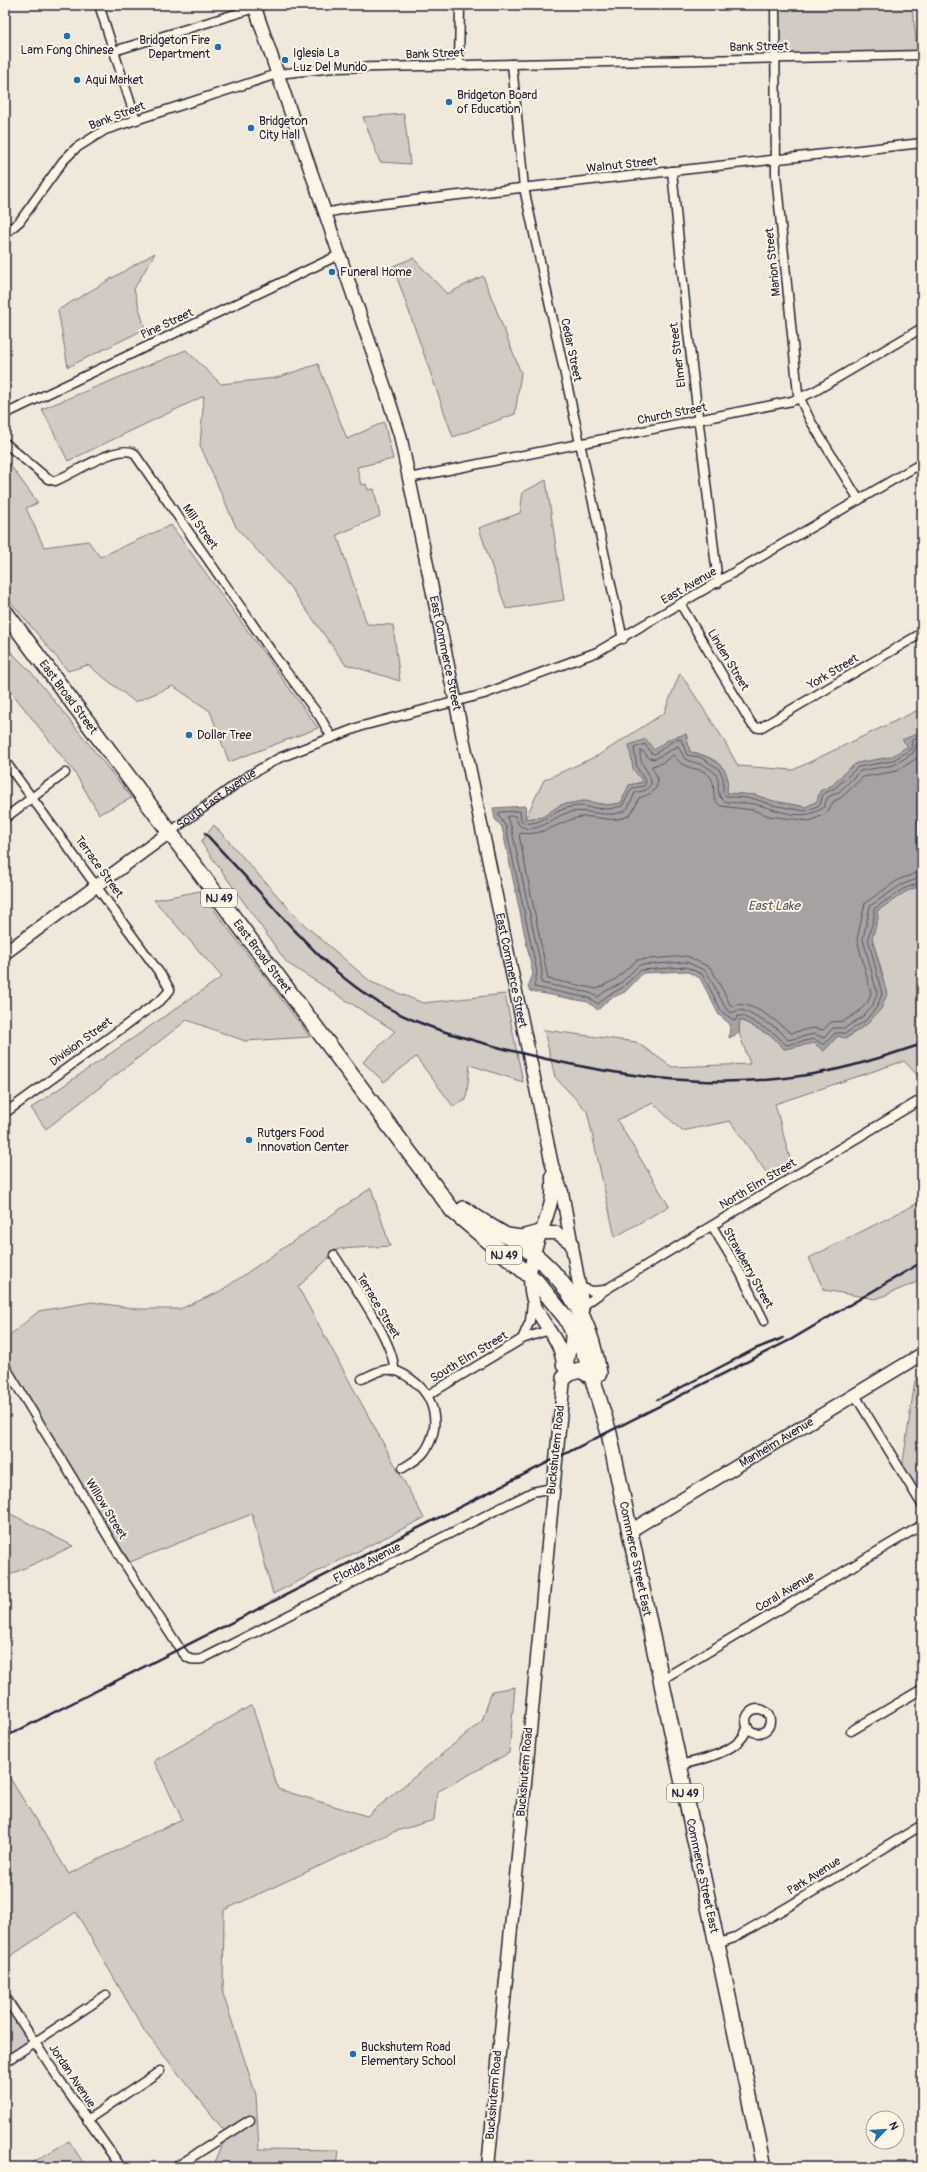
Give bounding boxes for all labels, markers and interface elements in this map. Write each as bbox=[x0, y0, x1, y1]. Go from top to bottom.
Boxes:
marker: Lam Fong Chinese bbox=[62, 31, 72, 41]
place label: Bridgeton Fire Department bbox=[139, 33, 210, 62]
street label: Bank Street bbox=[729, 39, 789, 55]
marker: Bridgeton Fire Department bbox=[213, 42, 223, 52]
place label: Lam Fong Chinese bbox=[20, 43, 114, 58]
street label: Bank Street bbox=[405, 45, 465, 63]
place label: Iglesia La Luz Del Mundo bbox=[293, 46, 368, 75]
marker: Iglesia La Luz Del Mundo bbox=[280, 55, 290, 65]
place label: Aqui Market bbox=[85, 73, 144, 88]
marker: Aqui Market bbox=[72, 75, 82, 85]
place label: Bridgeton Board of Education bbox=[457, 88, 537, 117]
marker: Bridgeton Board of Education bbox=[444, 97, 454, 107]
street label: Bank Street bbox=[87, 98, 147, 134]
place label: Bridgeton City Hall bbox=[259, 114, 308, 143]
marker: Bridgeton City Hall bbox=[246, 123, 256, 133]
street label: Walnut Street bbox=[586, 154, 658, 176]
street label: Marion Street bbox=[762, 227, 784, 297]
place label: Funeral Home bbox=[340, 265, 412, 280]
marker: Funeral Home bbox=[327, 267, 337, 277]
street label: Pine Street bbox=[138, 305, 196, 343]
street label: Cedar Street bbox=[557, 317, 585, 383]
street label: Elmer Street bbox=[667, 322, 689, 388]
street label: Church Street bbox=[636, 400, 708, 428]
street label: Mill Street bbox=[179, 502, 221, 553]
street label: East Avenue bbox=[659, 564, 719, 608]
street label: East Commerce Street bbox=[426, 594, 465, 712]
street label: Linden Street bbox=[704, 626, 752, 694]
street label: York Street bbox=[804, 651, 861, 694]
street label: East Broad Street bbox=[36, 657, 101, 737]
place label: Dollar Tree bbox=[197, 728, 251, 743]
marker: Dollar Tree bbox=[184, 730, 194, 740]
street label: South East Avenue bbox=[174, 765, 259, 832]
street label: Terrace Street bbox=[71, 833, 127, 901]
road number: NJ 49 bbox=[201, 889, 237, 907]
water label: East Lake bbox=[748, 898, 802, 914]
street label: East Commerce Street bbox=[492, 912, 531, 1029]
street label: East Broad Street bbox=[230, 916, 295, 996]
street label: Division Street bbox=[47, 1014, 115, 1070]
place label: Rutgers Food Innovation Center bbox=[257, 1126, 349, 1155]
marker: Rutgers Food Innovation Center bbox=[244, 1135, 254, 1145]
street label: North Elm Street bbox=[717, 1155, 799, 1213]
street label: Strawberry Street bbox=[720, 1225, 777, 1311]
road number: NJ 49 bbox=[486, 1246, 522, 1264]
street label: Terrace Street bbox=[353, 1271, 403, 1341]
street label: South Elm Street bbox=[428, 1328, 510, 1386]
street label: Buckshutem Road bbox=[544, 1404, 568, 1495]
street label: Manheim Avenue bbox=[736, 1414, 816, 1471]
street label: Willow Street bbox=[82, 1476, 130, 1542]
street label: Commerce Street East bbox=[616, 1500, 655, 1618]
street label: Florida Avenue bbox=[331, 1540, 403, 1586]
street label: Coral Avenue bbox=[753, 1569, 817, 1615]
street label: Buckshutem Road bbox=[514, 1727, 536, 1817]
road number: NJ 49 bbox=[667, 1784, 703, 1802]
street label: Commerce Street East bbox=[683, 1817, 722, 1935]
street label: Park Avenue bbox=[784, 1854, 844, 1898]
place label: Buckshutem Road Elementary School bbox=[361, 2040, 456, 2069]
street label: Jordan Avenue bbox=[45, 2041, 99, 2111]
marker: Buckshutem Road Elementary School bbox=[348, 2049, 358, 2059]
street label: Buckshutem Road bbox=[483, 2050, 505, 2140]
north arrow bbox=[865, 2110, 905, 2150]
text: N bbox=[886, 2120, 901, 2133]

